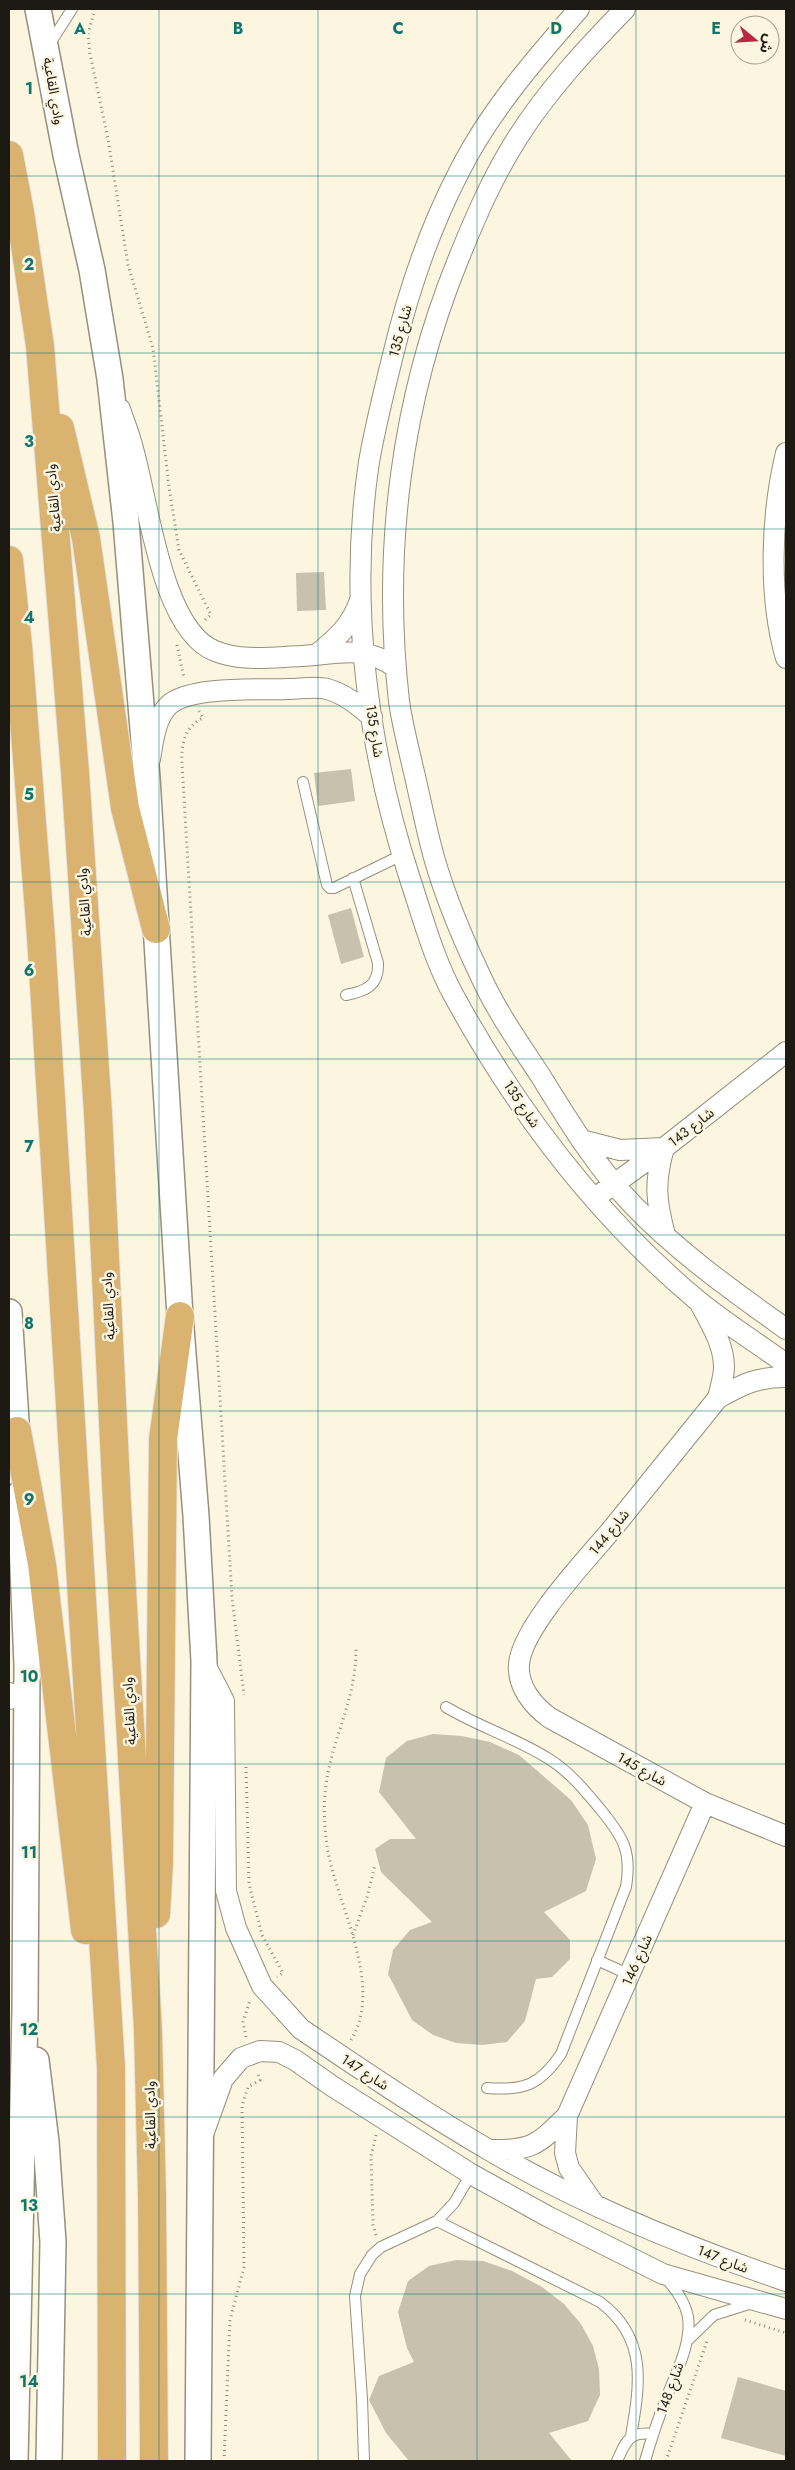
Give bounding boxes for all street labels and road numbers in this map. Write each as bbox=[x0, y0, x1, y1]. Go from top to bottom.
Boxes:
street label: وادي القاعية bbox=[37, 56, 70, 127]
street label: شارع 135 bbox=[383, 303, 418, 360]
street label: وادي القاعية bbox=[40, 463, 67, 533]
street label: شارع 135 bbox=[360, 703, 389, 759]
street label: وادي القاعية bbox=[72, 867, 98, 937]
street label: شارع 135 bbox=[498, 1076, 545, 1132]
street label: شارع 143 bbox=[664, 1103, 719, 1152]
street label: وادي القاعية bbox=[96, 1271, 121, 1341]
street label: شارع 144 bbox=[584, 1505, 635, 1560]
street label: وادي القاعية bbox=[117, 1676, 142, 1746]
street label: شارع 145 bbox=[613, 1747, 670, 1792]
street label: شارع 146 bbox=[617, 1931, 658, 1989]
street label: شارع 147 bbox=[337, 2049, 393, 2096]
street label: وادي القاعية bbox=[139, 2081, 162, 2149]
street label: شارع 147 bbox=[694, 2240, 751, 2279]
street label: شارع 148 bbox=[651, 2359, 690, 2417]

